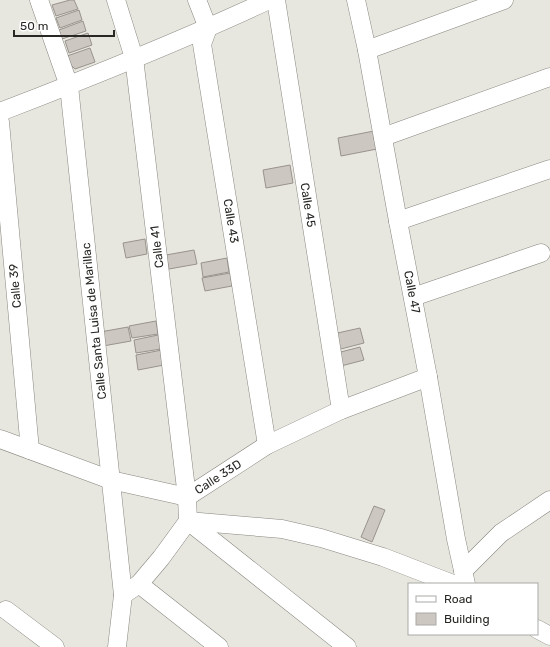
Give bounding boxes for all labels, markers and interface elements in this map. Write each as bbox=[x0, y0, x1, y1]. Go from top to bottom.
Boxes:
scale bar bbox=[14, 12, 114, 38]
text: 50 m bbox=[20, 19, 48, 33]
street label: Calle 45 bbox=[298, 182, 318, 228]
street label: Calle 43 bbox=[221, 198, 241, 244]
street label: Calle 41 bbox=[147, 225, 167, 269]
street label: Calle Santa Luisa de Marillac bbox=[79, 242, 109, 400]
street label: Calle 39 bbox=[6, 263, 24, 309]
street label: Calle 47 bbox=[401, 269, 423, 315]
street label: Calle 33D bbox=[192, 457, 244, 497]
legend bbox=[408, 583, 538, 635]
text: Road bbox=[444, 592, 472, 606]
text: Building bbox=[444, 612, 490, 626]

